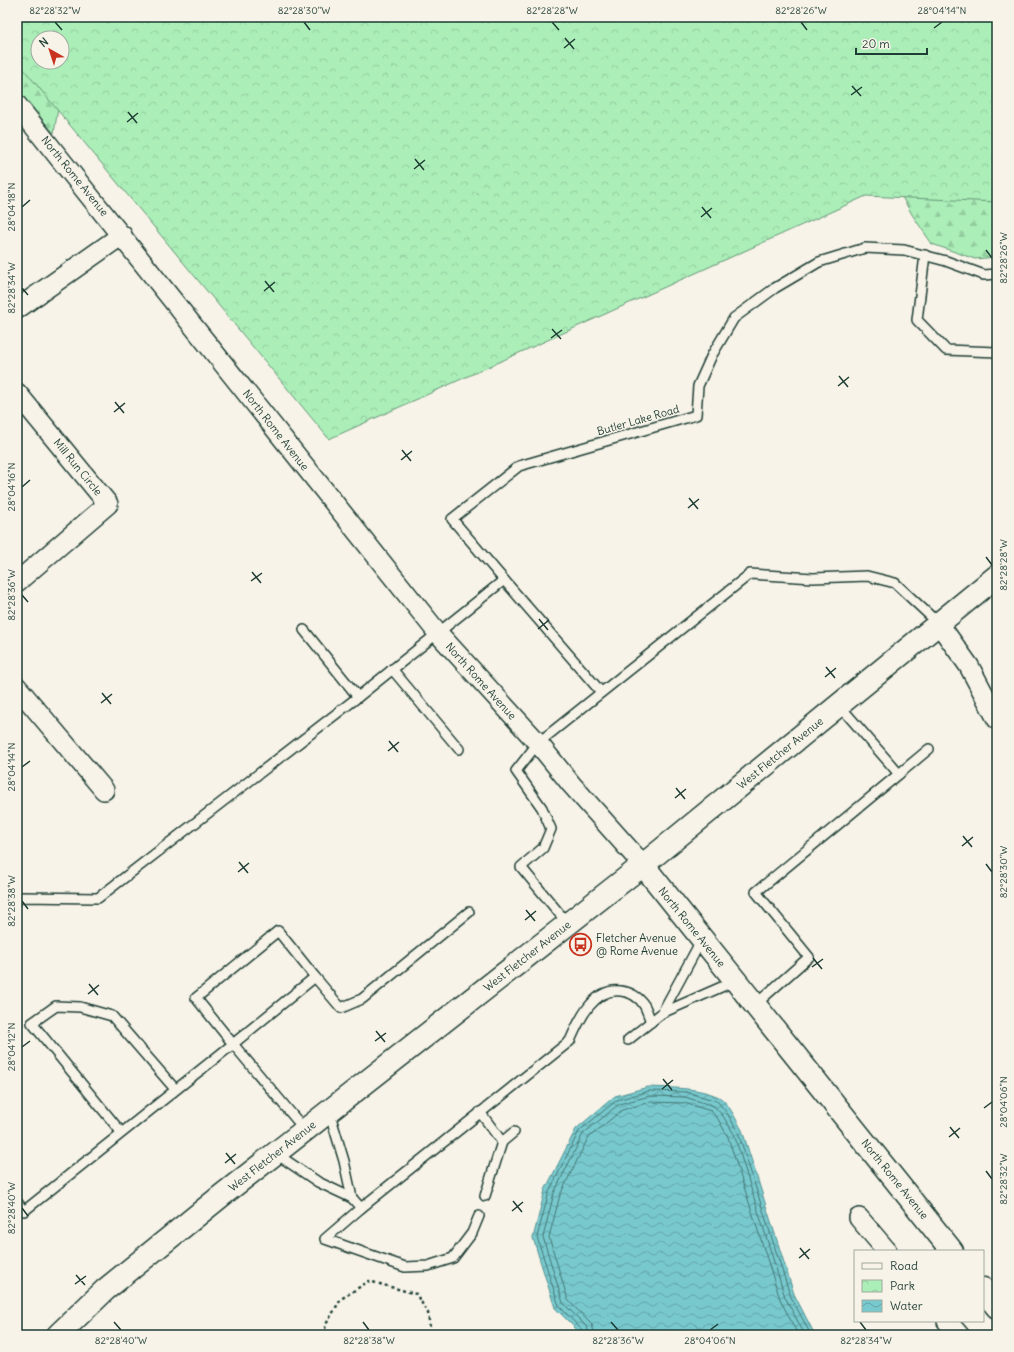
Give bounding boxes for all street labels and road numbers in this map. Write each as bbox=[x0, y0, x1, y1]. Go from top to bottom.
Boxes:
street label: North Rome Avenue bbox=[38, 133, 112, 219]
street label: North Rome Avenue bbox=[240, 387, 312, 473]
street label: Butler Lake Road bbox=[595, 401, 681, 438]
street label: Mill Run Circle bbox=[51, 436, 105, 498]
street label: North Rome Avenue bbox=[443, 640, 519, 723]
street label: West Fletcher Avenue bbox=[734, 714, 826, 792]
street label: North Rome Avenue bbox=[655, 884, 729, 970]
street label: West Fletcher Avenue bbox=[481, 917, 574, 994]
street label: West Fletcher Avenue bbox=[226, 1117, 319, 1194]
street label: North Rome Avenue bbox=[858, 1136, 932, 1222]

